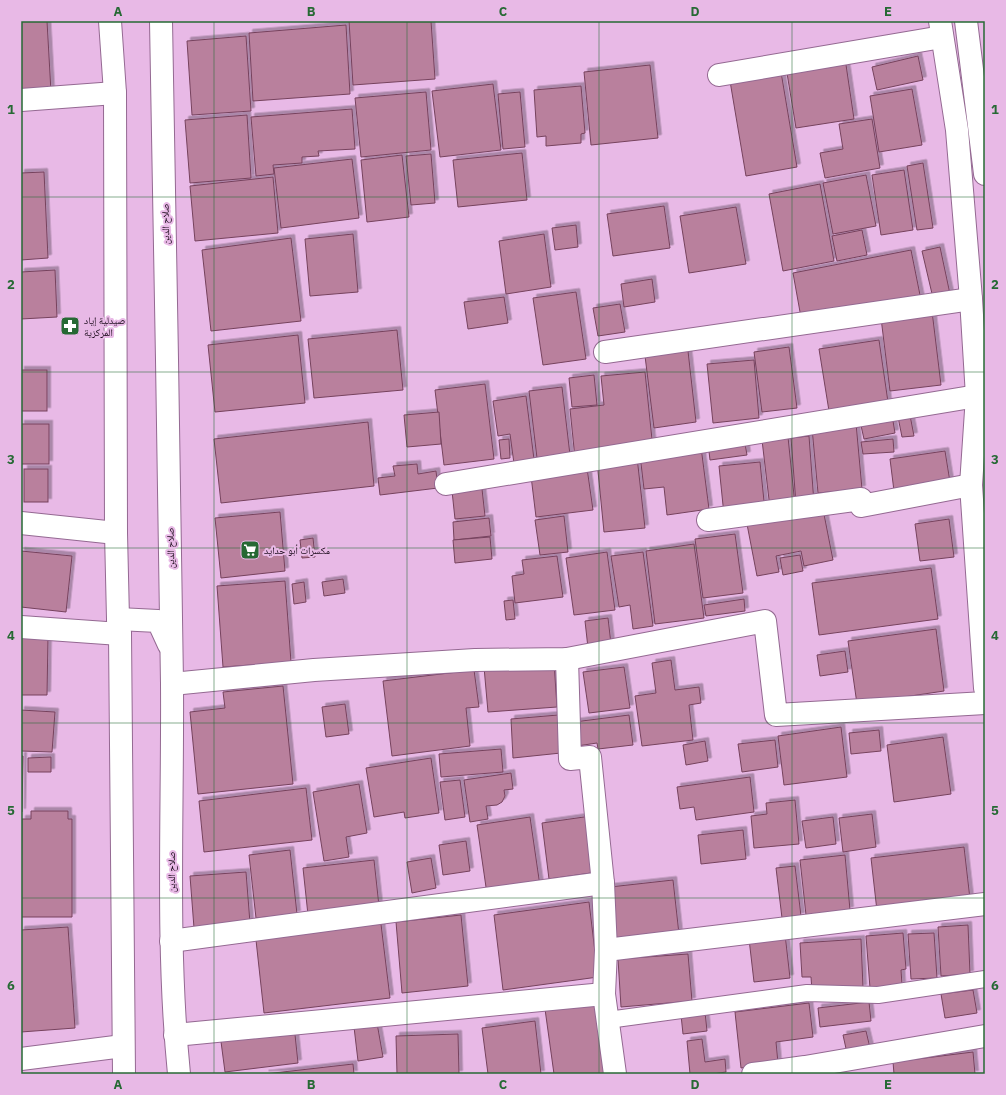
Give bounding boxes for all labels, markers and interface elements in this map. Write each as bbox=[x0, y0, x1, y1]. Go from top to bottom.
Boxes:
text: A bbox=[114, 3, 123, 20]
text: B bbox=[307, 3, 316, 20]
text: C bbox=[499, 3, 508, 20]
text: D bbox=[690, 3, 700, 20]
text: E bbox=[884, 3, 892, 20]
text: 1 bbox=[7, 101, 15, 118]
text: 1 bbox=[991, 101, 999, 118]
street label: صلاح الدين bbox=[159, 203, 172, 245]
text: 2 bbox=[7, 276, 15, 293]
text: 2 bbox=[991, 276, 999, 293]
place label: صيدلية إياد المركزية bbox=[84, 314, 125, 339]
pharmacy icon: صيدلية إياد المركزية bbox=[59, 315, 81, 337]
text: 3 bbox=[7, 451, 15, 468]
text: 3 bbox=[991, 451, 999, 468]
street label: صلاح الدين bbox=[164, 527, 177, 569]
supermarket icon: مكسرات أبو حدايد bbox=[239, 539, 261, 561]
place label: مكسرات أبو حدايد bbox=[264, 544, 331, 557]
text: 4 bbox=[7, 627, 15, 644]
text: 4 bbox=[991, 627, 999, 644]
text: 5 bbox=[7, 802, 15, 819]
text: 5 bbox=[991, 802, 999, 819]
street label: صلاح الدين bbox=[165, 851, 178, 893]
text: 6 bbox=[7, 977, 15, 994]
text: 6 bbox=[991, 977, 999, 994]
text: A bbox=[114, 1076, 123, 1093]
text: B bbox=[307, 1076, 316, 1093]
text: C bbox=[499, 1076, 508, 1093]
text: D bbox=[690, 1076, 700, 1093]
text: E bbox=[884, 1076, 892, 1093]

